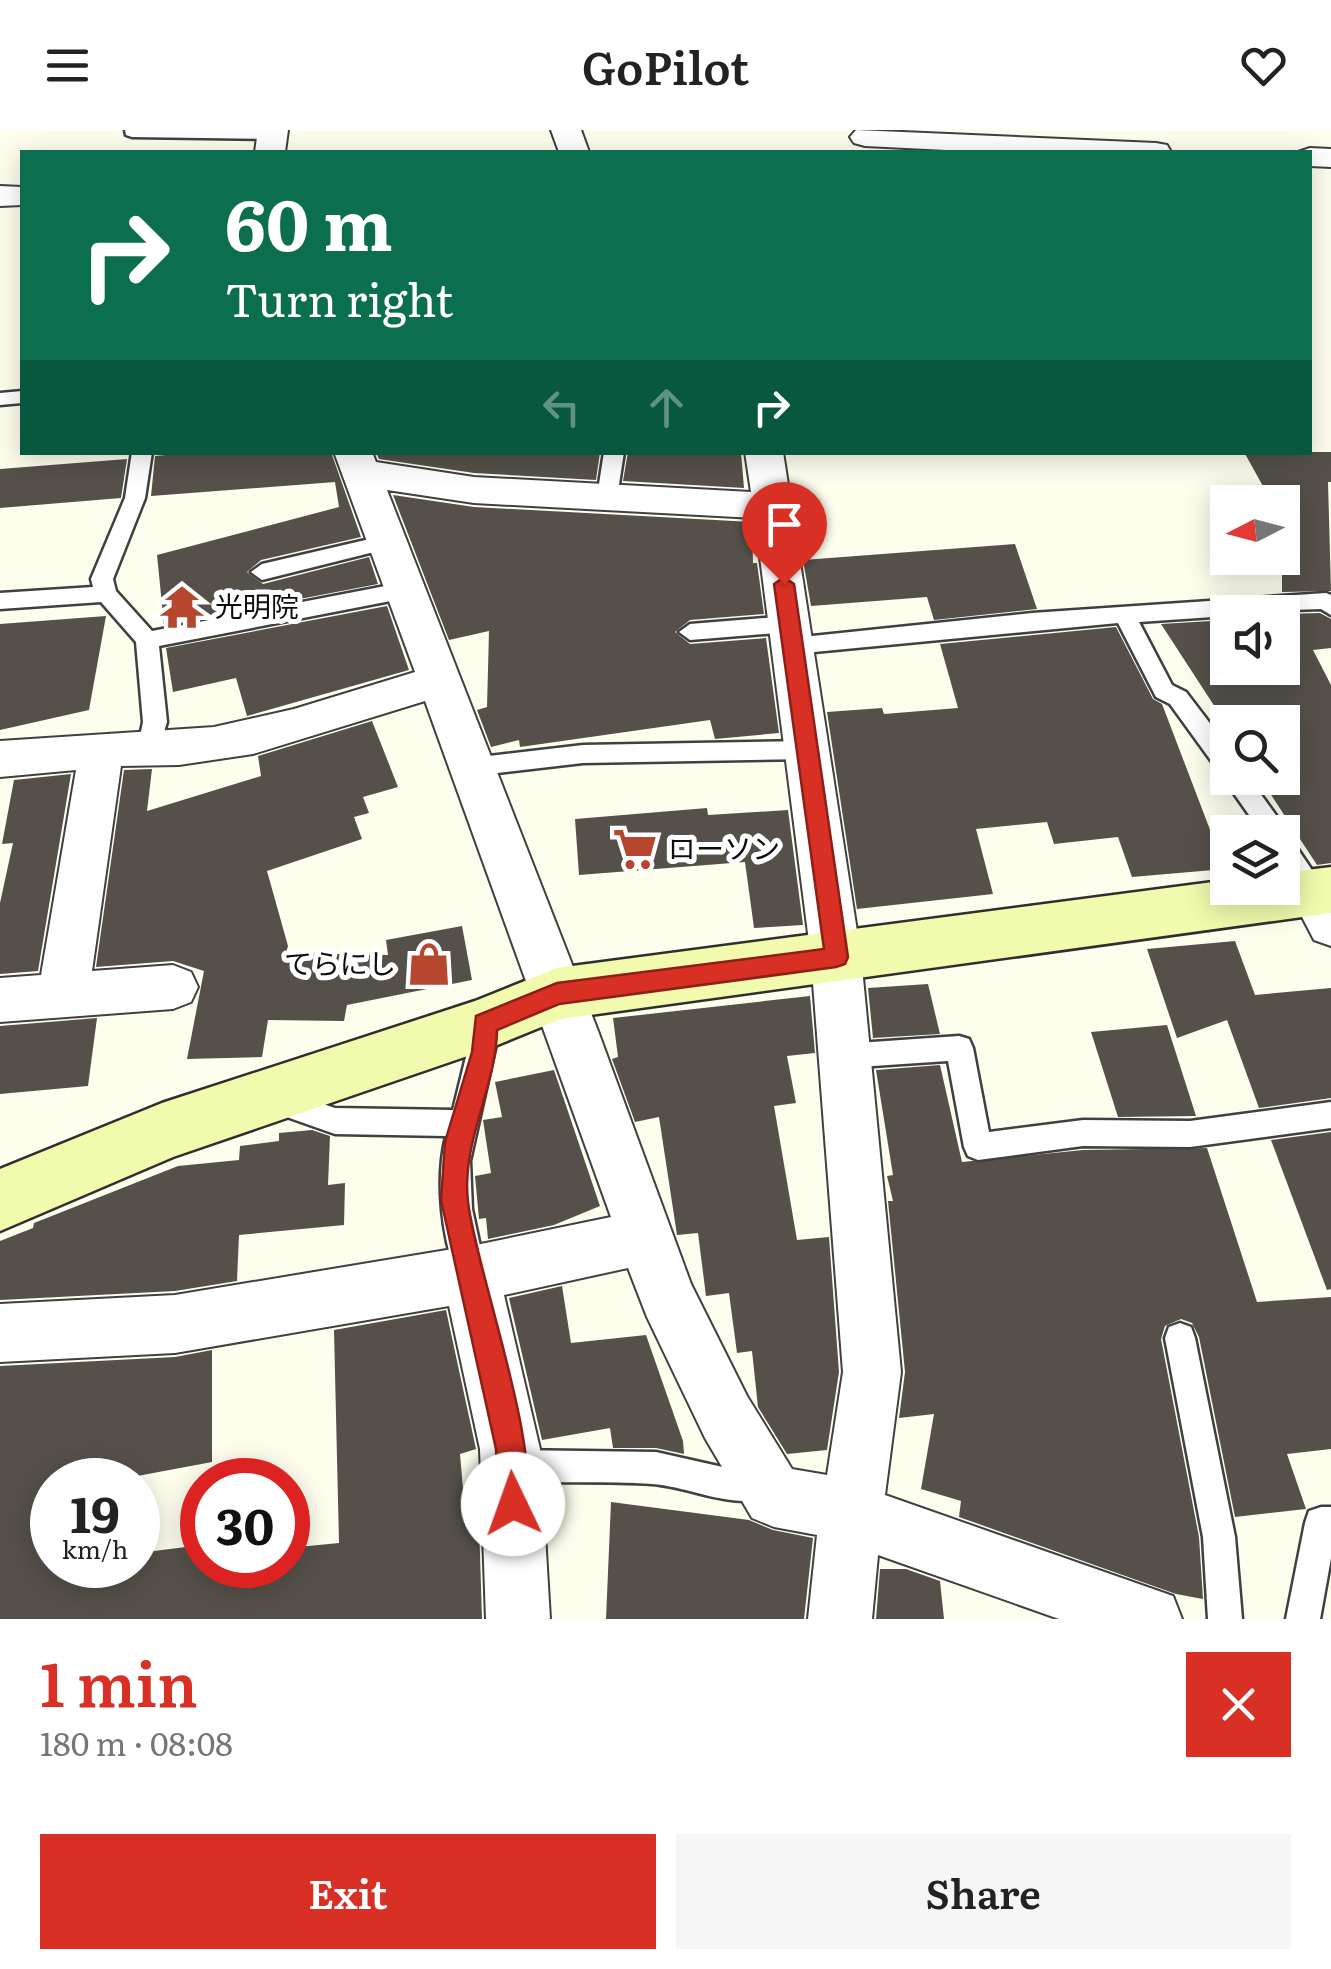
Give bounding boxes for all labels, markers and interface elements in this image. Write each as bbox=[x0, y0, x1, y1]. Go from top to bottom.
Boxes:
text: GoPilot bbox=[582, 32, 749, 99]
icon: menu bbox=[40, 38, 95, 93]
icon: heart bbox=[1236, 38, 1291, 93]
text: 60 m bbox=[225, 169, 393, 273]
icon: right bbox=[60, 190, 190, 320]
text: Turn right bbox=[225, 264, 453, 331]
icon: left bbox=[534, 380, 589, 435]
icon: ahead bbox=[639, 380, 694, 435]
icon: right bbox=[744, 380, 799, 435]
pin bbox=[742, 482, 827, 585]
north arrow bbox=[1210, 485, 1300, 575]
map controls bbox=[1210, 485, 1300, 905]
icon: arrive bbox=[757, 497, 812, 552]
temple icon: 光明院 bbox=[158, 583, 206, 631]
place label: 光明院 bbox=[215, 584, 299, 626]
button: sound bbox=[1210, 595, 1300, 685]
button: search bbox=[1210, 705, 1300, 795]
button: layers bbox=[1210, 815, 1300, 905]
supermarket icon: ローソン bbox=[611, 825, 659, 873]
place label: ローソン bbox=[668, 826, 780, 868]
shop icon: てらにし bbox=[405, 940, 453, 988]
place label: てらにし bbox=[284, 941, 396, 983]
position arrow bbox=[461, 1452, 565, 1556]
speed limit sign: 30 bbox=[180, 1458, 310, 1588]
text: 19 bbox=[70, 1474, 120, 1548]
text: km/h bbox=[62, 1530, 128, 1567]
text: 1 min bbox=[40, 1636, 198, 1725]
button: close bbox=[1186, 1652, 1291, 1757]
text: 180 m · 08:08 bbox=[40, 1718, 233, 1766]
button: Exit bbox=[40, 1834, 656, 1949]
button: Share bbox=[676, 1834, 1291, 1949]

